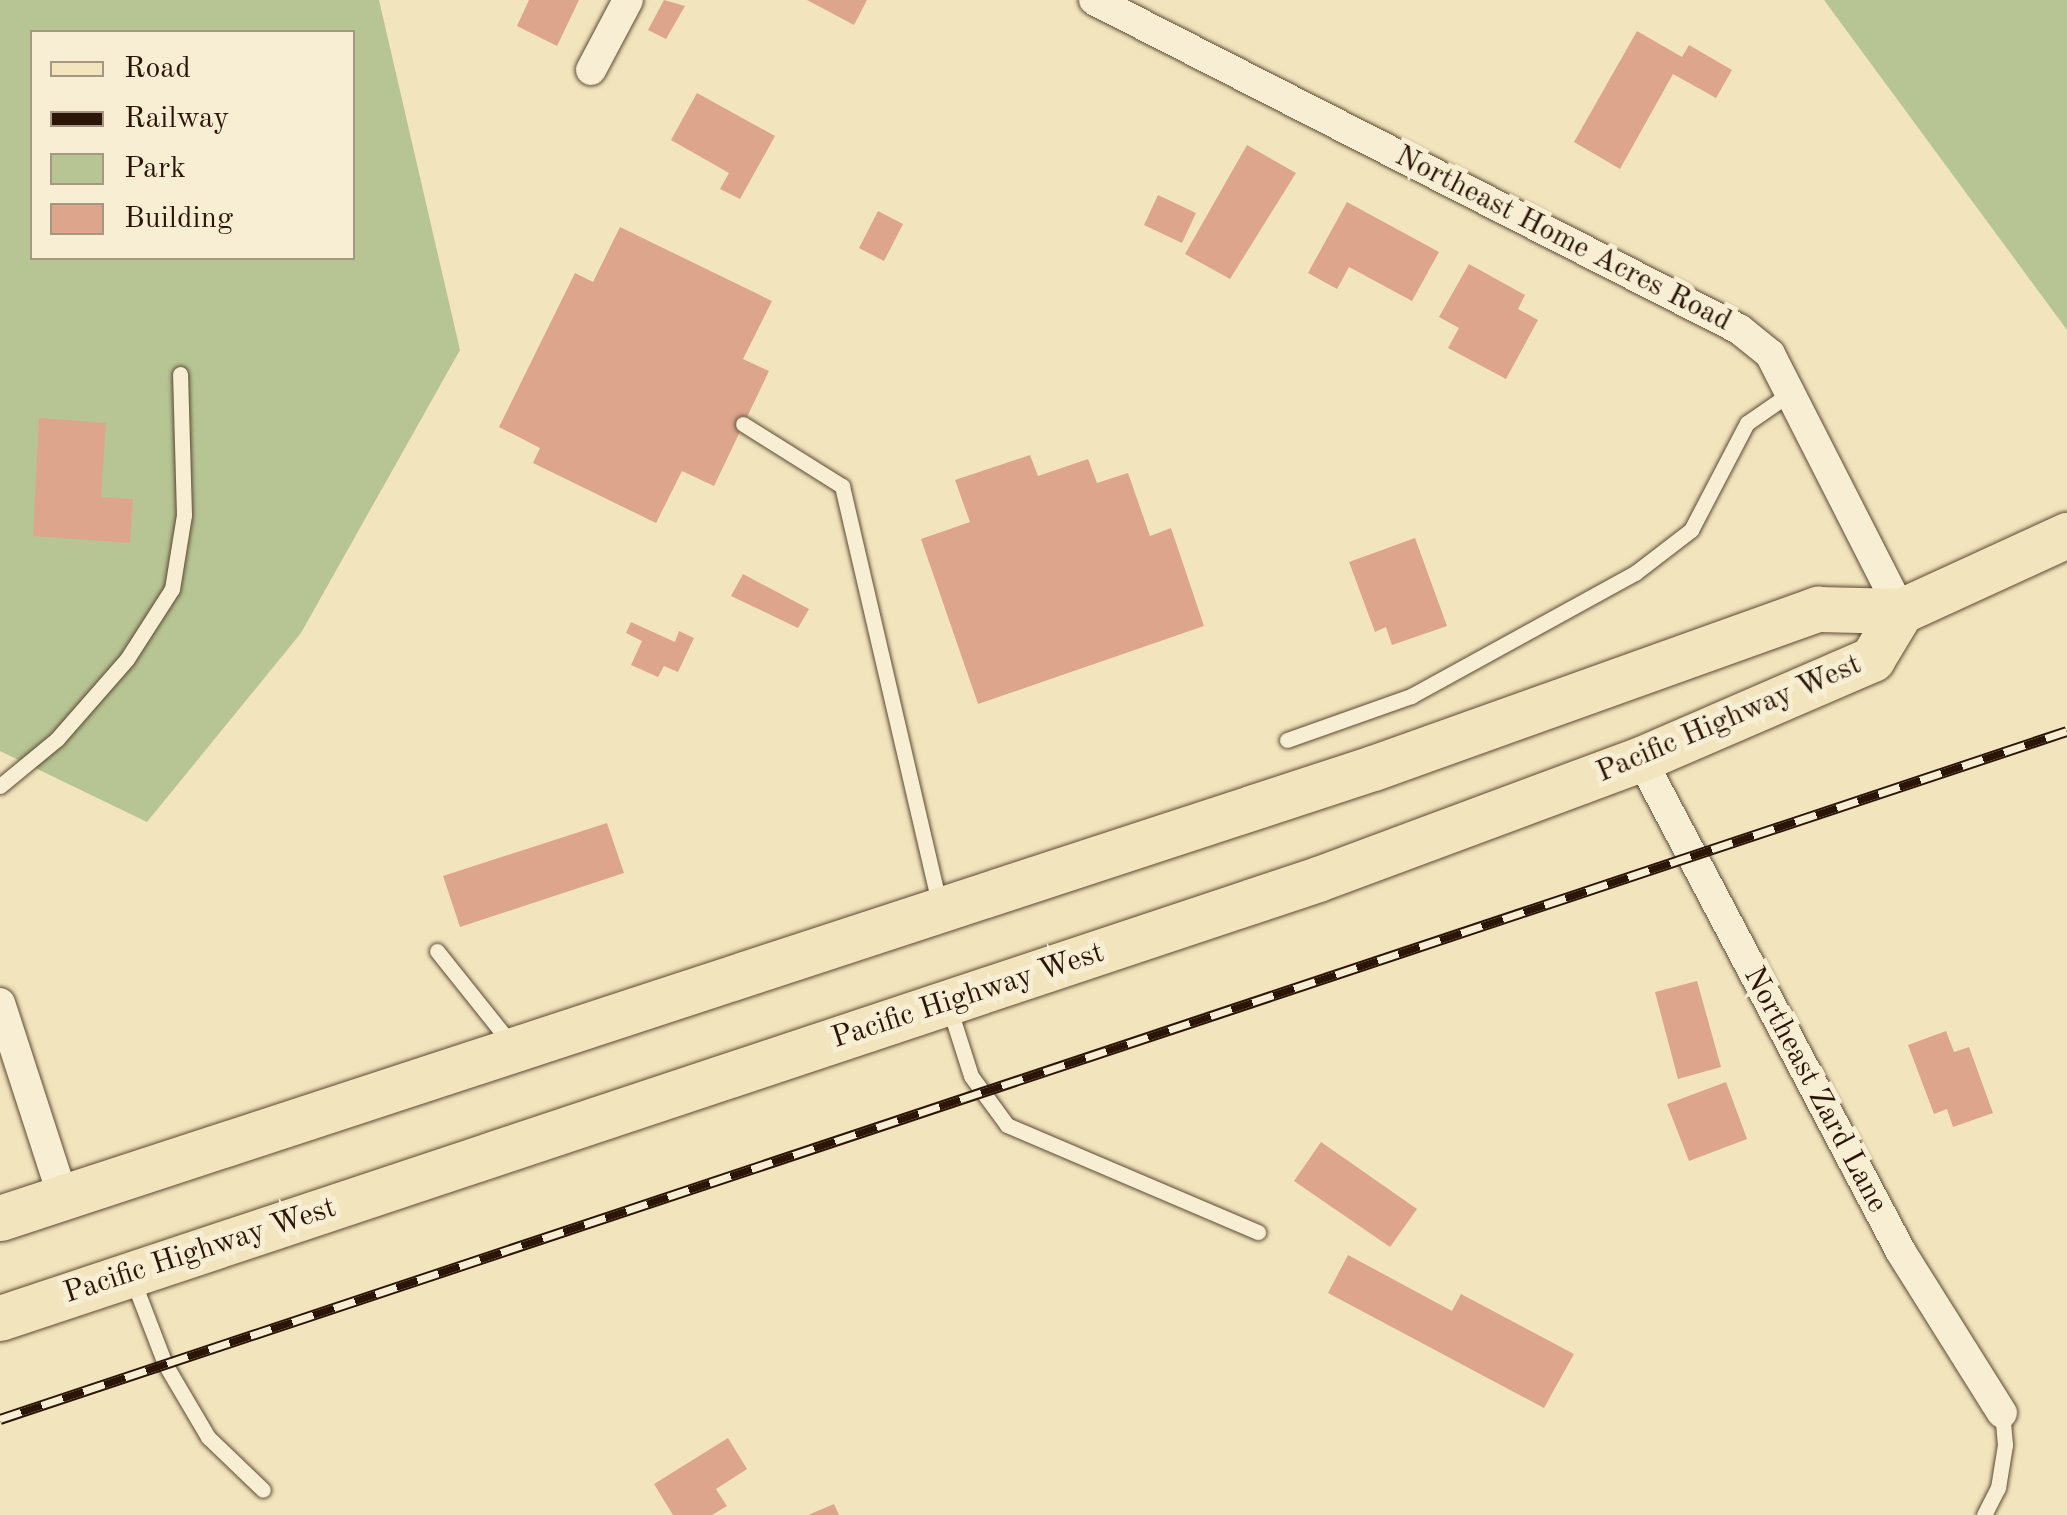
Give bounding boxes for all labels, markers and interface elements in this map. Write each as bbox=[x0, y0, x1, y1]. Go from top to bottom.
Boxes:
legend bbox=[30, 30, 355, 260]
text: Road bbox=[124, 54, 191, 84]
text: Railway bbox=[124, 104, 229, 134]
street label: Northeast Home Acres Road bbox=[1389, 138, 1737, 340]
text: Park bbox=[124, 154, 186, 184]
text: Building bbox=[124, 204, 233, 234]
street label: Pacific Highway West bbox=[1591, 647, 1867, 791]
street label: Pacific Highway West bbox=[827, 935, 1109, 1057]
street label: Northeast Zard Lane bbox=[1735, 961, 1895, 1219]
street label: Pacific Highway West bbox=[59, 1190, 341, 1312]

